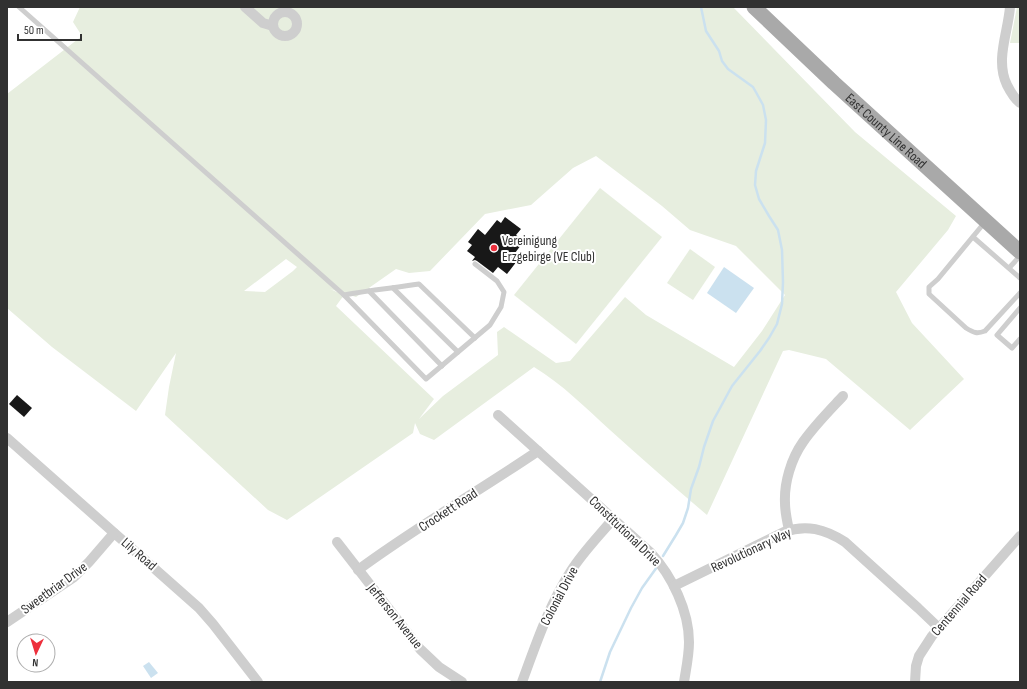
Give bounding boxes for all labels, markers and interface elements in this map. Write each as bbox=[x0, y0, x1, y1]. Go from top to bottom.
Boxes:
scale bar bbox=[18, 16, 81, 42]
text: 50 m bbox=[24, 23, 44, 38]
street label: East County Line Road bbox=[842, 89, 931, 172]
place label: Vereinigung Erzgebirge (VE Club) bbox=[502, 232, 595, 265]
marker: Vereinigung Erzgebirge (VE Club) bbox=[489, 243, 499, 253]
street label: Crockett Road bbox=[415, 485, 481, 535]
street label: Constitutional Drive bbox=[585, 492, 665, 570]
street label: Revolutionary Way bbox=[708, 524, 794, 576]
street label: Lily Road bbox=[118, 534, 160, 574]
street label: Sweetbriar Drive bbox=[18, 558, 90, 618]
street label: Colonial Drive bbox=[536, 564, 582, 628]
street label: Centennial Road bbox=[928, 571, 991, 639]
street label: Jefferson Avenue bbox=[363, 579, 426, 652]
north arrow bbox=[16, 633, 56, 673]
text: N bbox=[32, 656, 39, 669]

